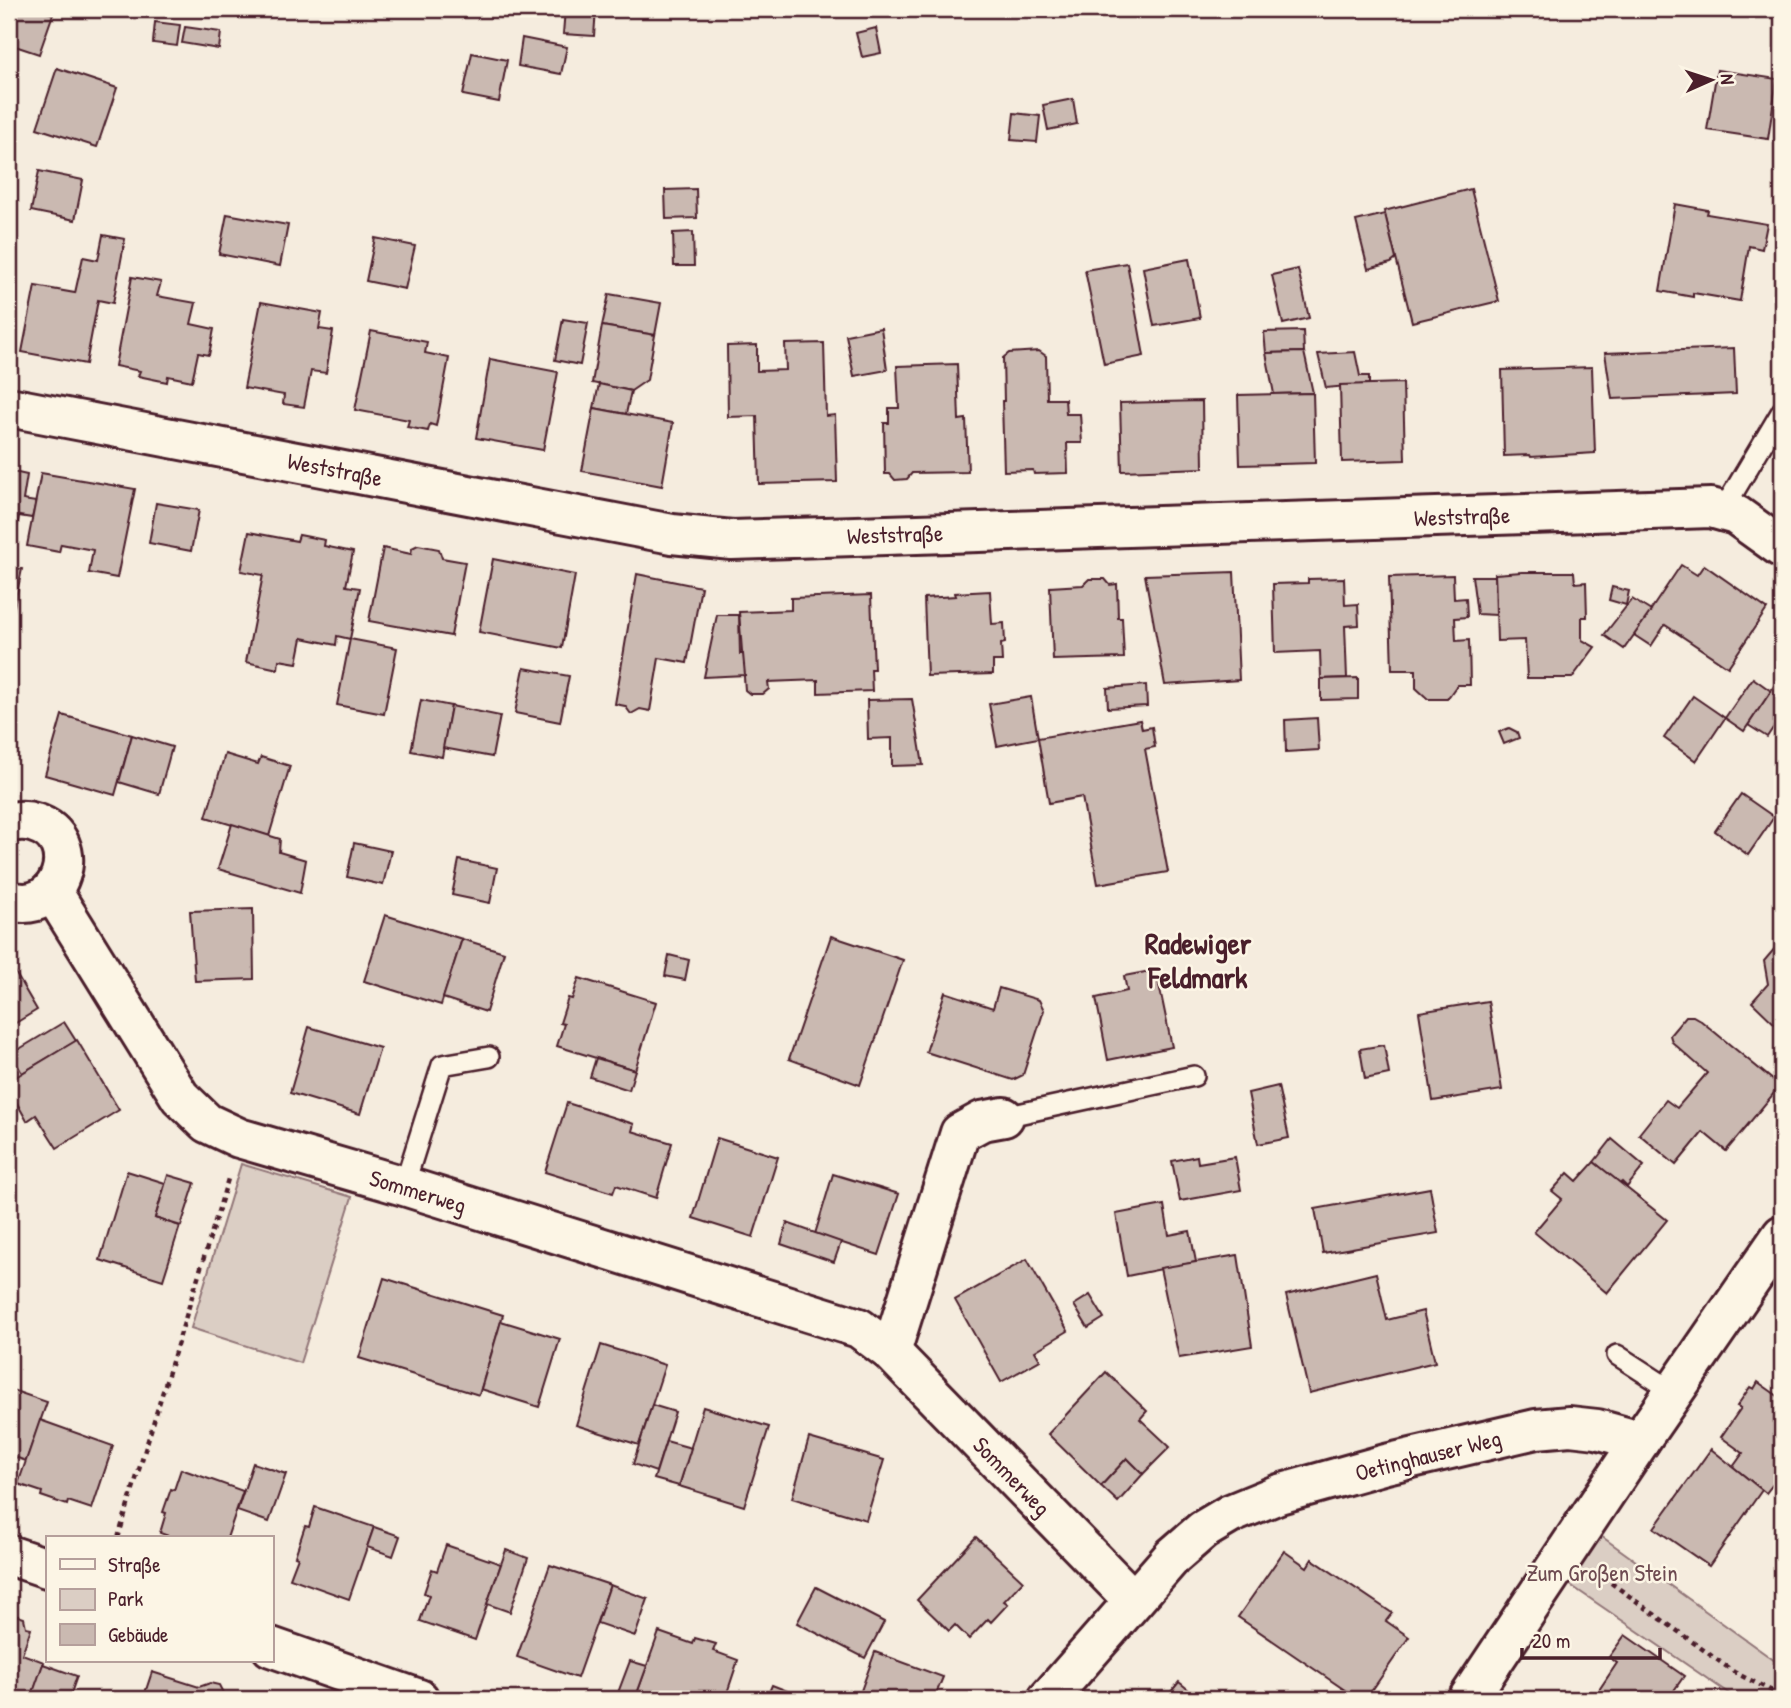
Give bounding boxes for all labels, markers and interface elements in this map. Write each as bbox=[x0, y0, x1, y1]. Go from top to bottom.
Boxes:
north arrow bbox=[1676, 46, 1746, 116]
text: N bbox=[1715, 73, 1741, 85]
street label: Weststraße bbox=[285, 445, 385, 493]
street label: Weststraße bbox=[1413, 499, 1511, 533]
street label: Weststraße bbox=[846, 517, 944, 551]
district label: Radewiger Feldmark bbox=[1145, 923, 1252, 997]
street label: Sommerweg bbox=[366, 1162, 470, 1220]
street label: Oetinghauser Weg bbox=[1352, 1422, 1504, 1488]
street label: Sommerweg bbox=[966, 1430, 1058, 1522]
legend bbox=[46, 1536, 273, 1662]
text: Straße bbox=[108, 1550, 161, 1579]
park label: Zum Großen Stein bbox=[1526, 1557, 1678, 1588]
text: Park bbox=[108, 1584, 143, 1613]
scale bar bbox=[1522, 1617, 1660, 1661]
text: Gebäude bbox=[108, 1620, 168, 1649]
text: 20 m bbox=[1532, 1626, 1570, 1655]

